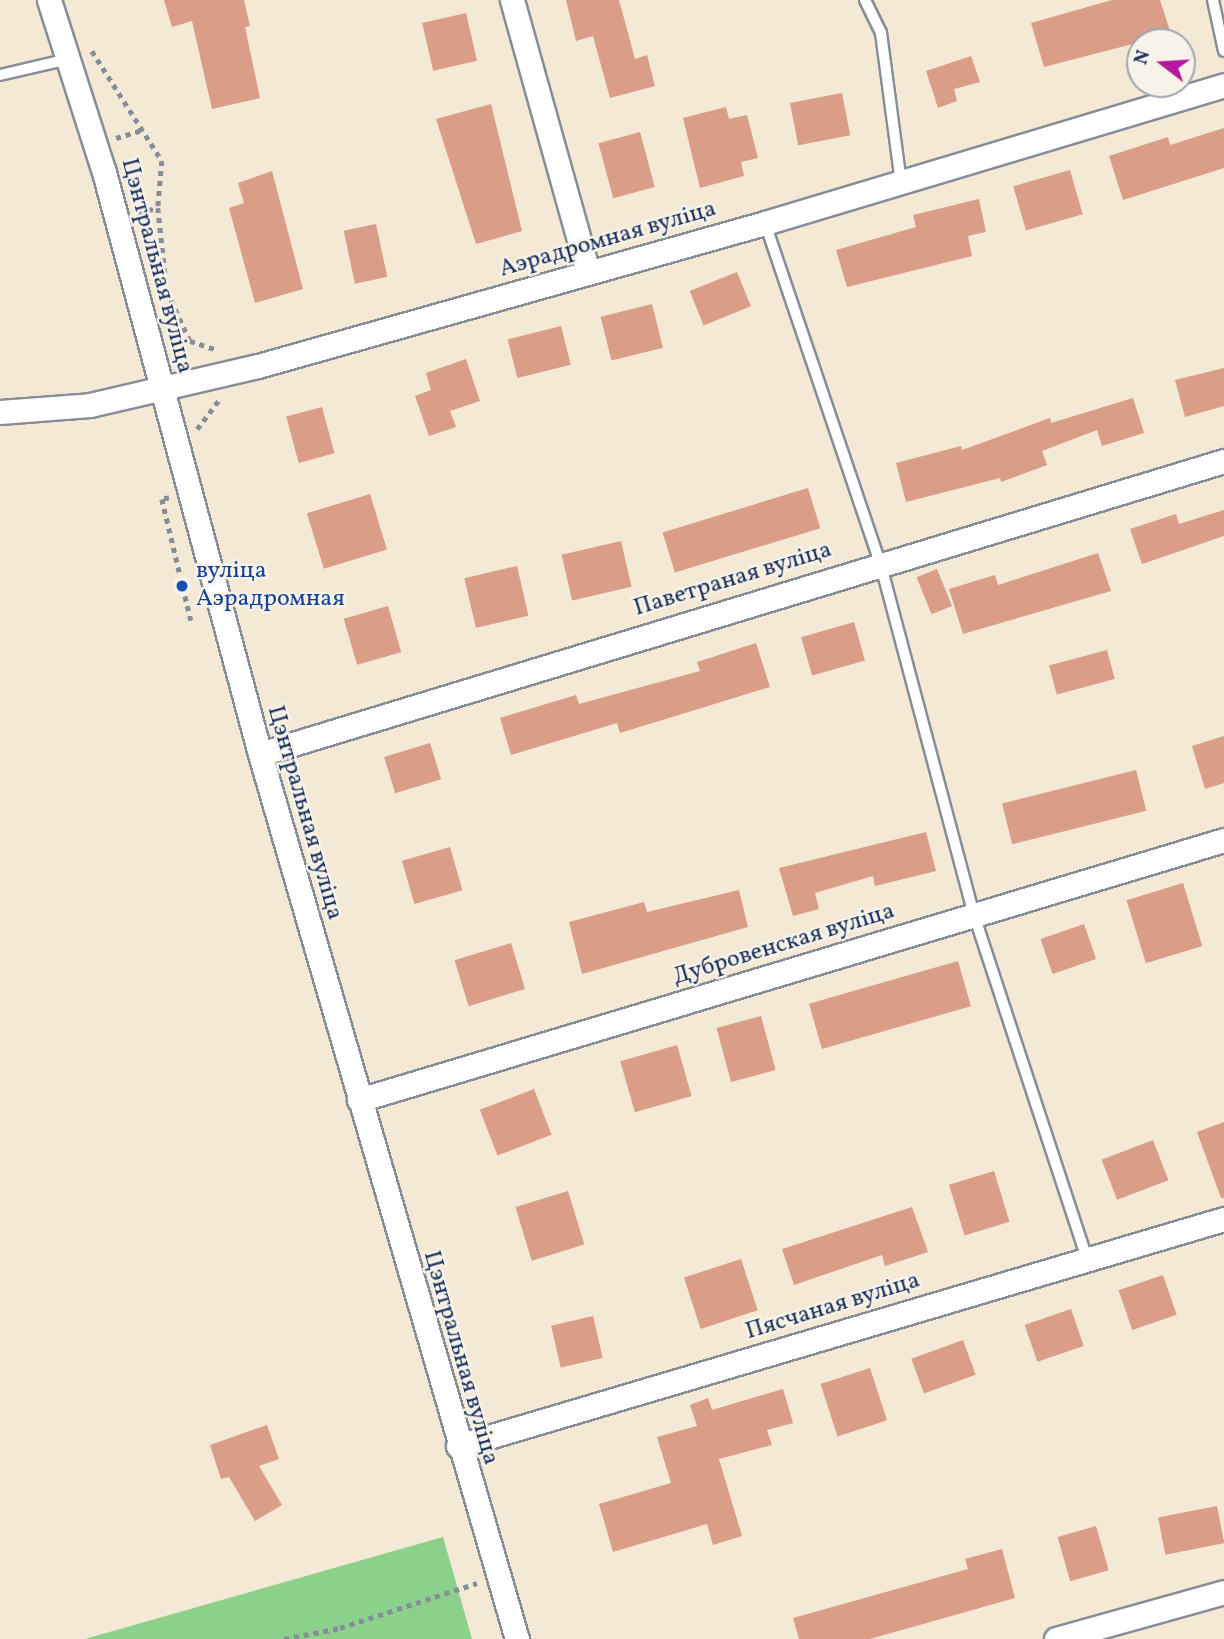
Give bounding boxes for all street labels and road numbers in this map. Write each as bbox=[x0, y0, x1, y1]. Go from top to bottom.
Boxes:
street label: Цэнтральная вуліца bbox=[113, 155, 199, 377]
street label: Аэрадромная вуліца bbox=[496, 195, 720, 285]
street label: Паветраная вуліца bbox=[631, 536, 835, 624]
street label: Цэнтральная вуліца bbox=[260, 703, 348, 923]
street label: Дубровенская вуліца bbox=[670, 898, 898, 992]
street label: Цэнтральная вуліца bbox=[416, 1248, 504, 1468]
street label: Пясчаная вуліца bbox=[742, 1267, 924, 1347]

